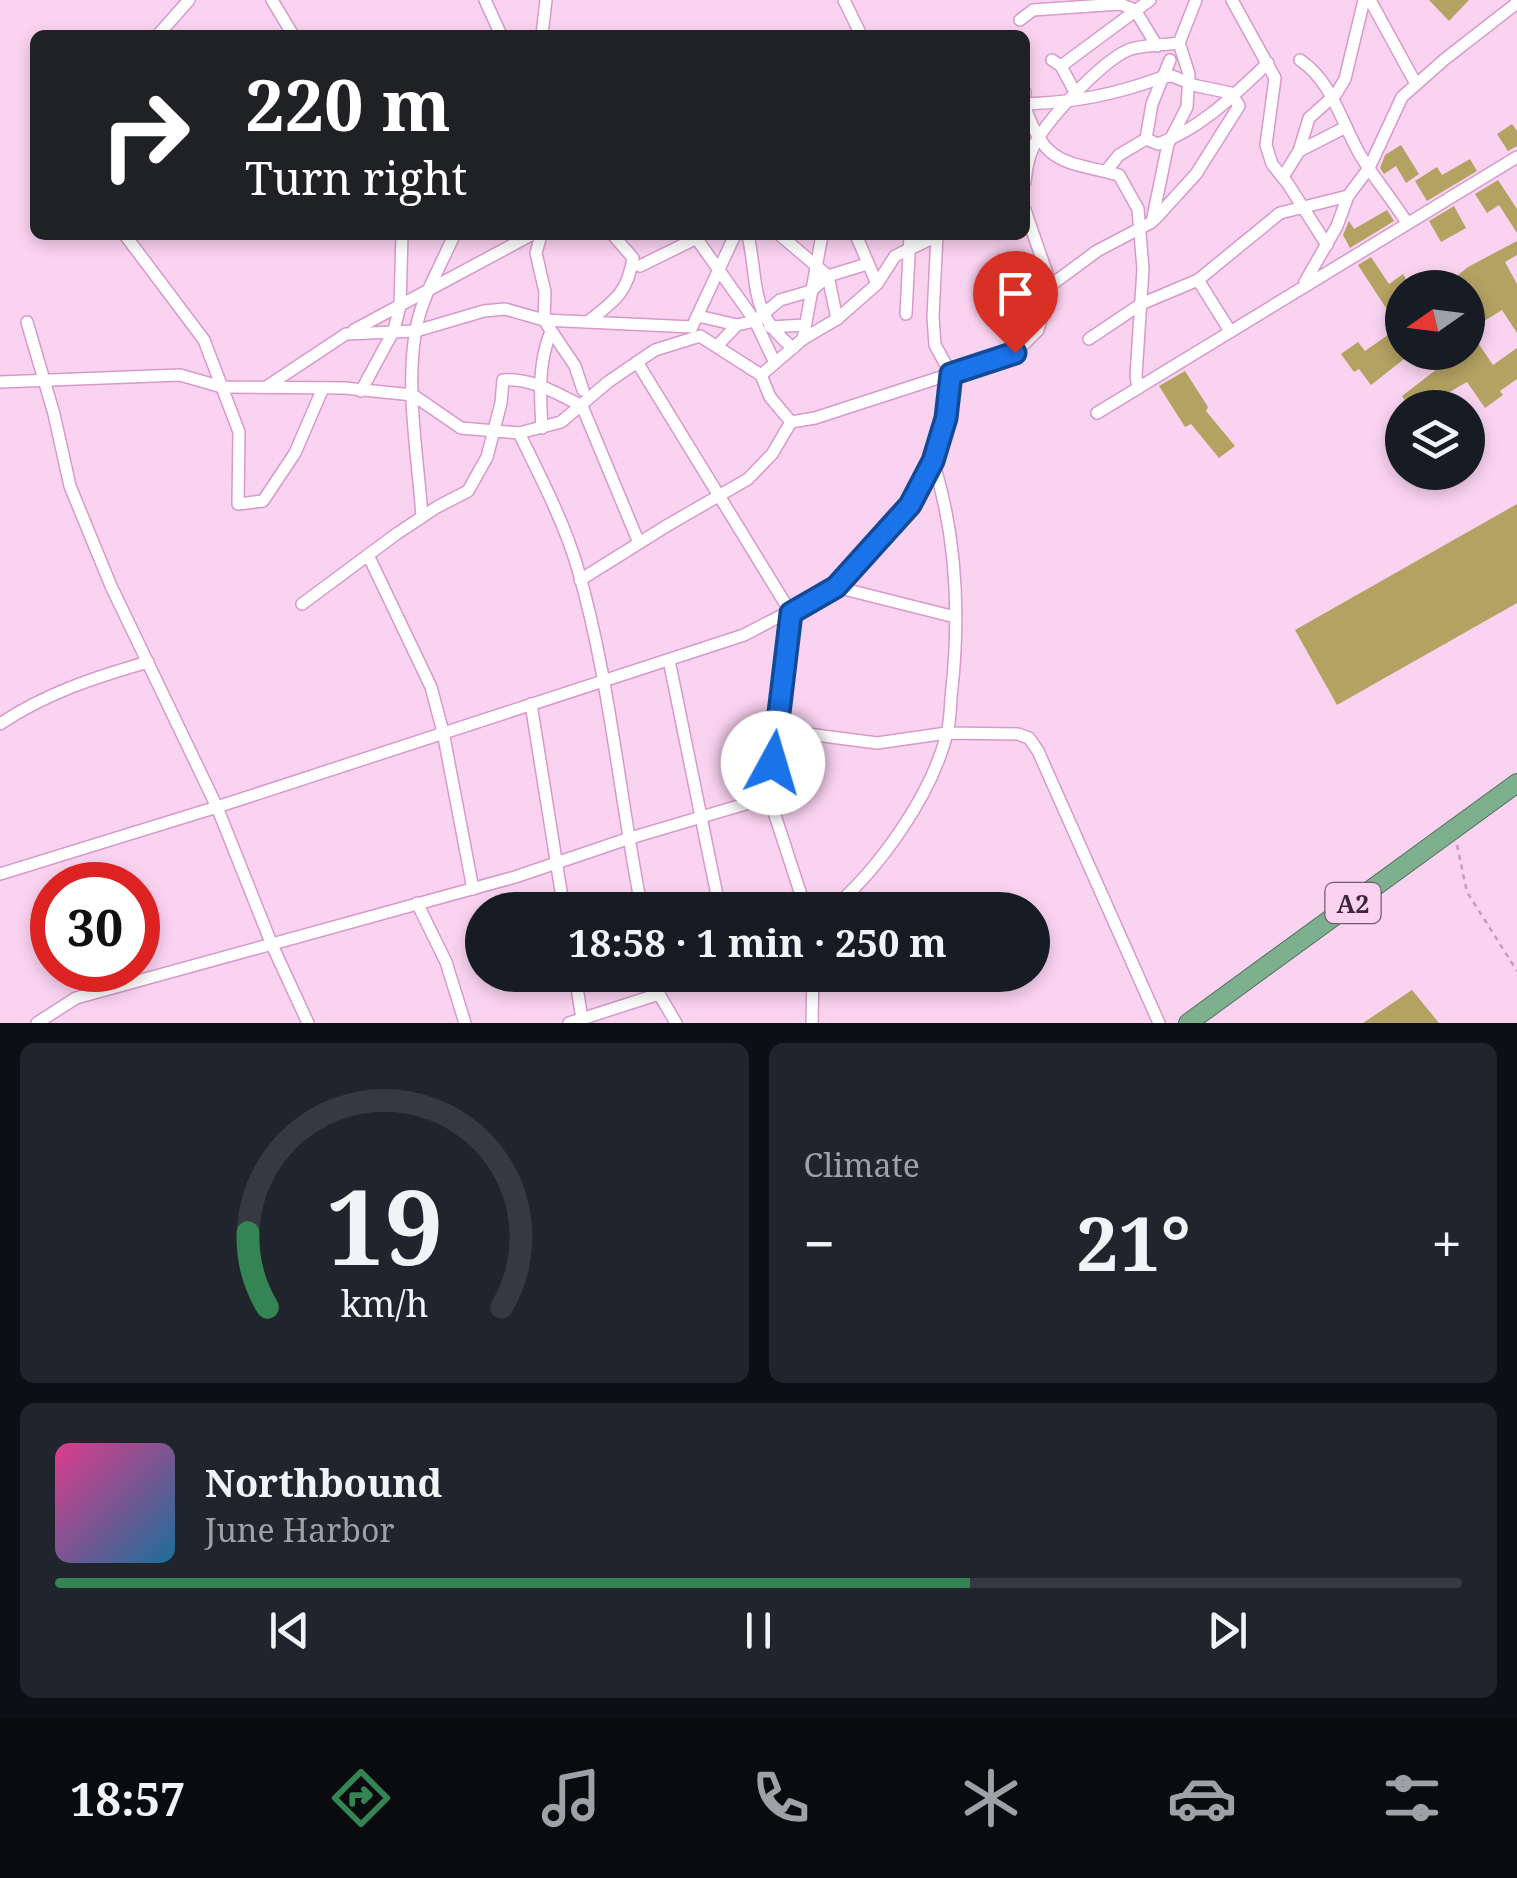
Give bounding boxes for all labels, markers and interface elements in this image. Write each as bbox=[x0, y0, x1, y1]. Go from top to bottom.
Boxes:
text: 220 m bbox=[245, 56, 451, 152]
icon: right bbox=[80, 70, 210, 200]
text: Turn right bbox=[245, 147, 467, 208]
pin bbox=[973, 251, 1058, 354]
icon: arrive bbox=[988, 266, 1043, 321]
north arrow bbox=[1385, 270, 1485, 370]
map controls bbox=[1385, 270, 1485, 490]
button: layers bbox=[1385, 390, 1485, 490]
position arrow bbox=[721, 711, 825, 815]
speed limit sign: 30 bbox=[30, 862, 160, 992]
road number: A2 bbox=[1326, 883, 1380, 923]
text: 18:58 · 1 min · 250 m bbox=[568, 916, 947, 968]
text: Climate bbox=[804, 1143, 920, 1186]
text: 19 bbox=[325, 1154, 443, 1295]
text: 21° bbox=[1076, 1191, 1191, 1293]
text: − bbox=[804, 1205, 835, 1280]
text: + bbox=[1431, 1205, 1462, 1280]
text: km/h bbox=[340, 1279, 428, 1327]
text: Northbound bbox=[205, 1456, 442, 1508]
text: June Harbor bbox=[205, 1508, 394, 1551]
icon: previous bbox=[262, 1603, 317, 1658]
icon: pause bbox=[731, 1603, 786, 1658]
icon: next bbox=[1200, 1603, 1255, 1658]
icon: directions bbox=[326, 1763, 396, 1833]
icon: music bbox=[536, 1763, 606, 1833]
icon: phone bbox=[746, 1763, 816, 1833]
icon: climate bbox=[956, 1763, 1026, 1833]
icon: car bbox=[1167, 1763, 1237, 1833]
icon: filters bbox=[1377, 1763, 1447, 1833]
text: 18:57 bbox=[70, 1768, 186, 1829]

